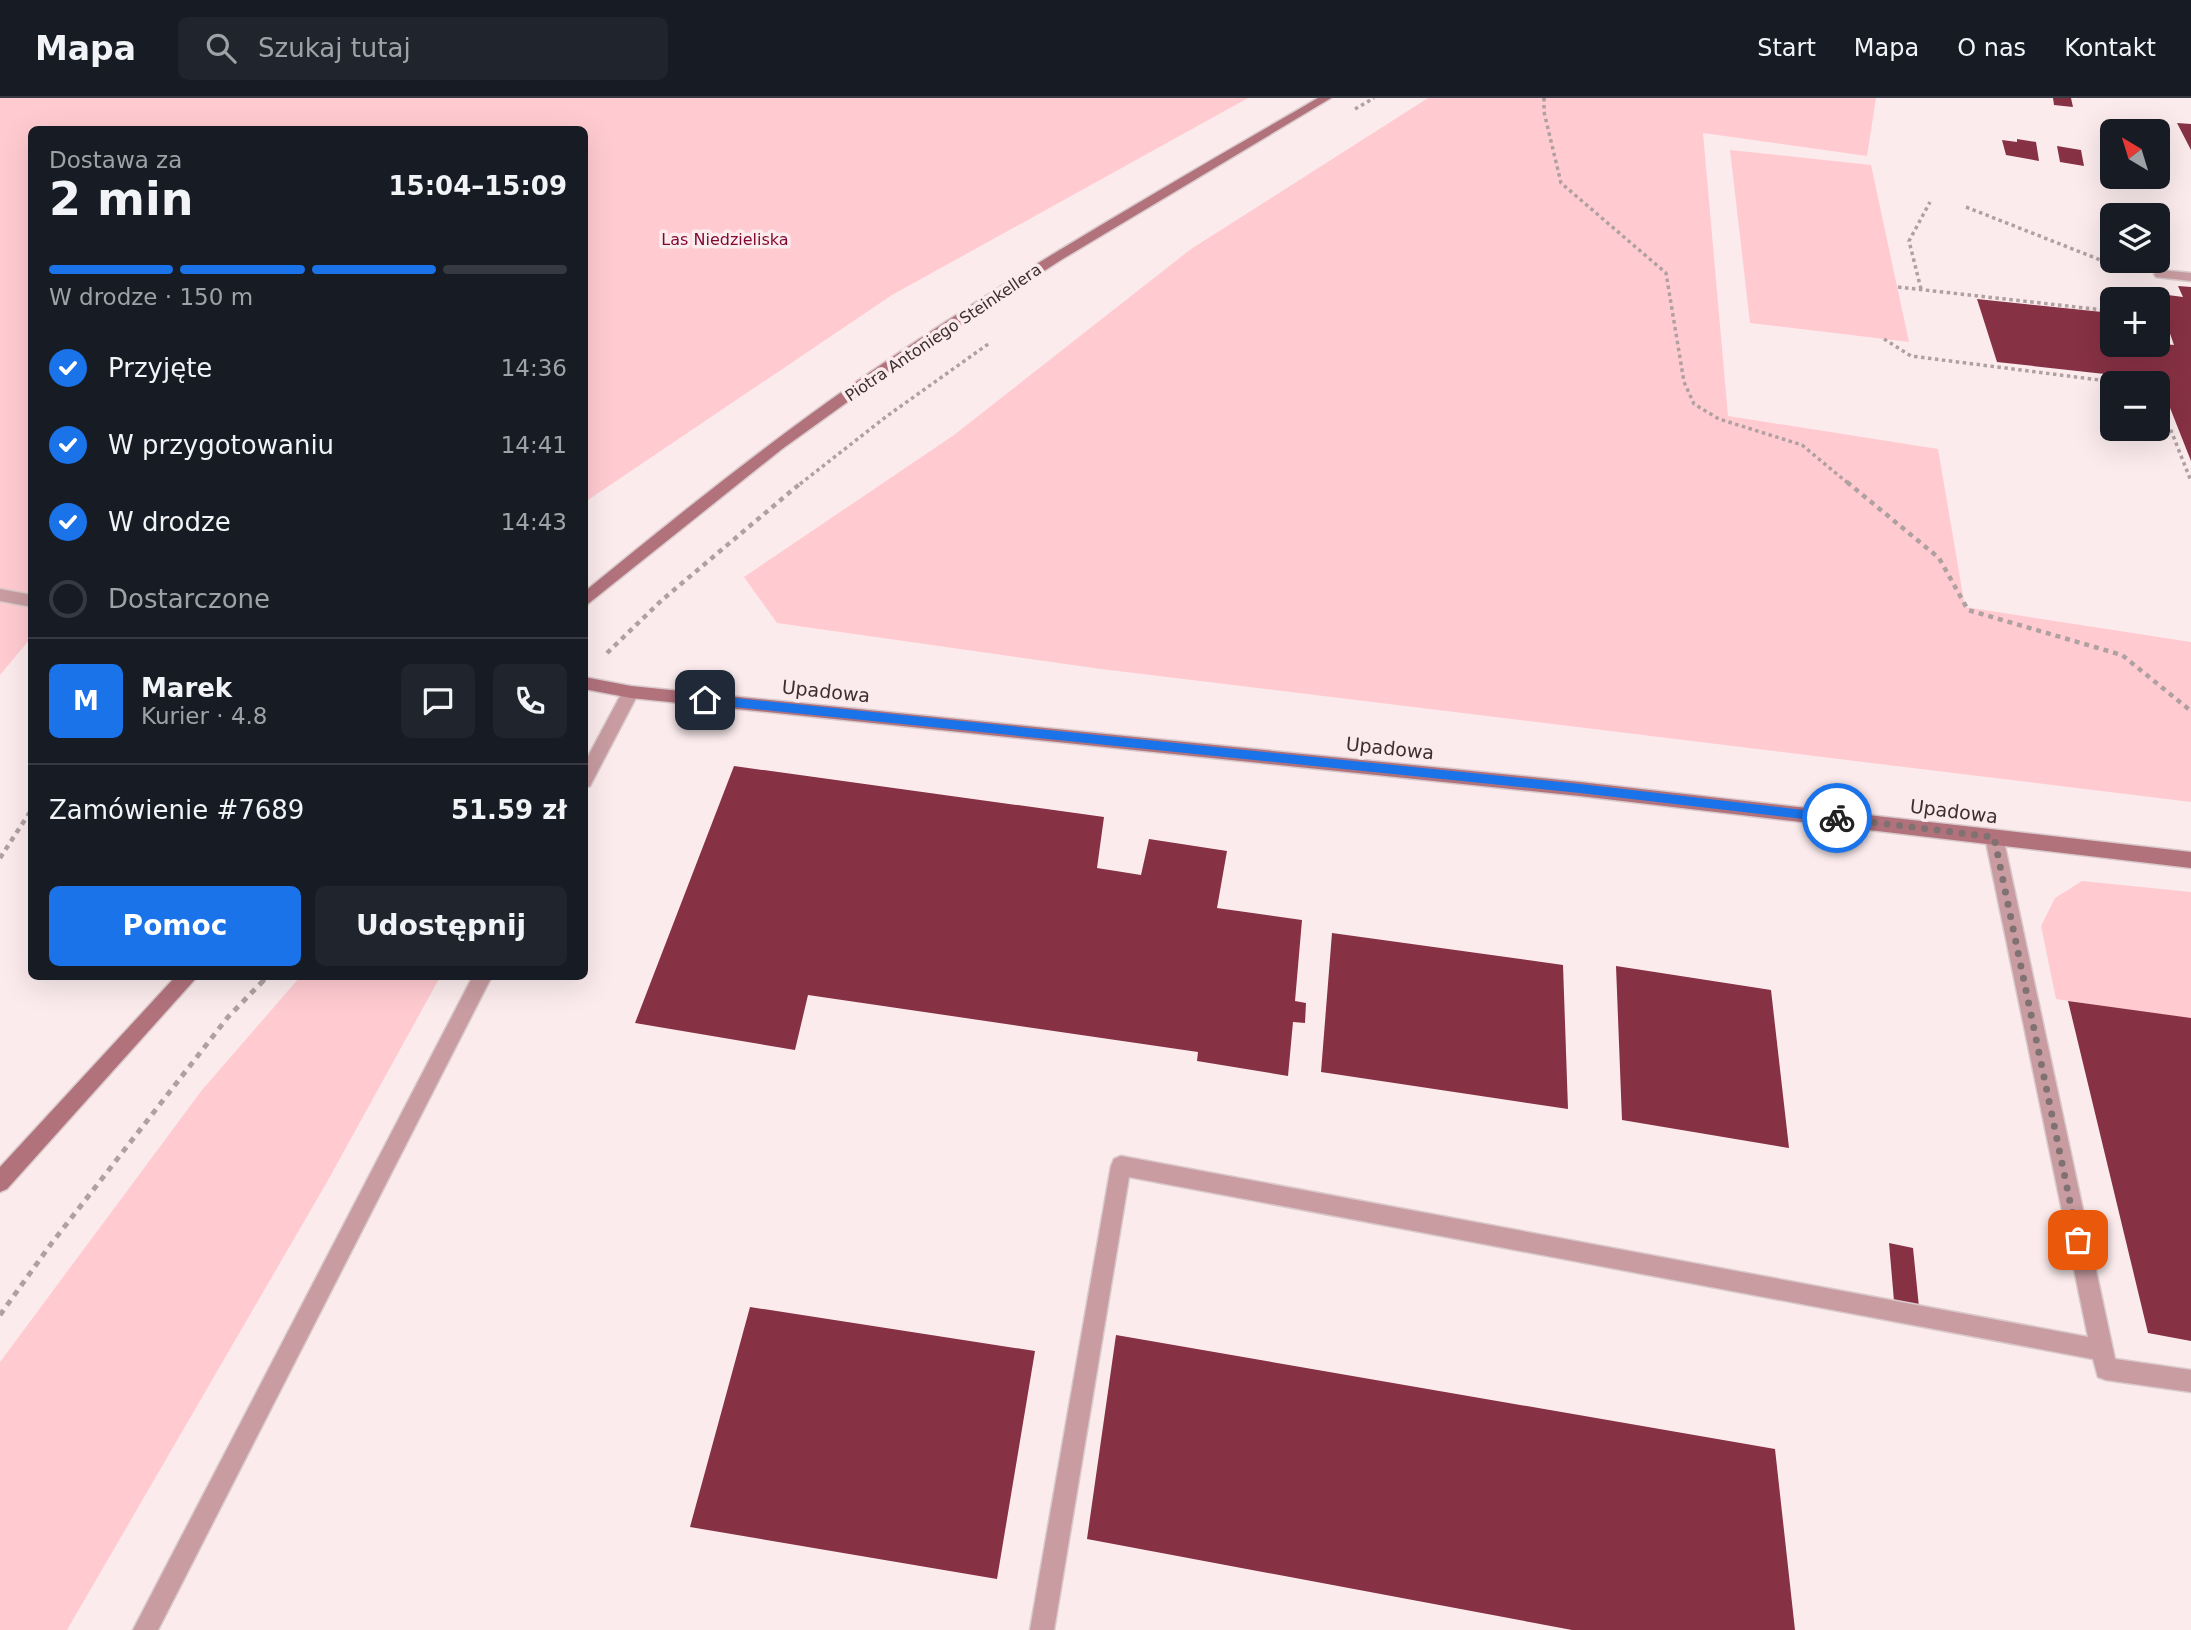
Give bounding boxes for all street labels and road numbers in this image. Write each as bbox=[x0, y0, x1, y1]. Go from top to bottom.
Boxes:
street label: Piotra Antoniego Steinkellera bbox=[842, 260, 1045, 405]
street label: Upadowa bbox=[781, 675, 871, 707]
street label: Upadowa bbox=[1345, 732, 1435, 764]
street label: Upadowa bbox=[1909, 795, 1999, 827]

